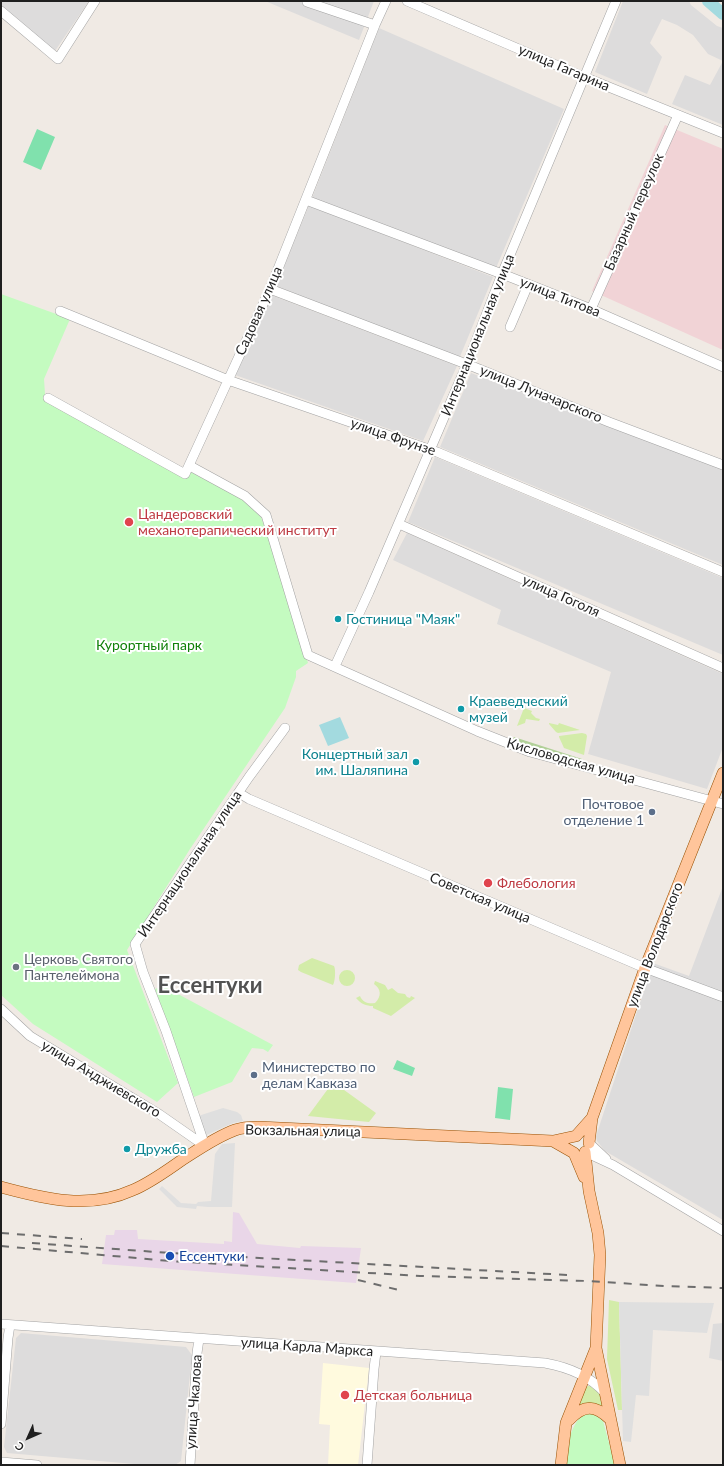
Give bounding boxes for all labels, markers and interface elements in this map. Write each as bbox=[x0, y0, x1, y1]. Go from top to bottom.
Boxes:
street label: улица Гагарина bbox=[516, 41, 612, 95]
street label: Базарный переулок bbox=[601, 151, 667, 273]
street label: Интернациональная улица bbox=[438, 252, 518, 418]
street label: Садовая улица bbox=[232, 264, 286, 358]
street label: улица Титова bbox=[517, 273, 603, 321]
street label: улица Луначарского bbox=[477, 362, 605, 426]
street label: улица Фрунзе bbox=[348, 415, 438, 459]
place label: Цандеровский механотерапический институт bbox=[138, 506, 337, 538]
marker: Цандеровский механотерапический институт bbox=[123, 516, 135, 528]
street label: улица Гоголя bbox=[520, 571, 602, 621]
place label: Гостиница "Маяк" bbox=[346, 611, 460, 627]
marker: Гостиница "Маяк" bbox=[333, 614, 343, 624]
park label: Курортный парк bbox=[96, 637, 202, 653]
place label: Краеведческий музей bbox=[469, 693, 568, 726]
marker: Краеведческий музей bbox=[456, 704, 466, 714]
street label: Кисловодская улица bbox=[505, 735, 637, 787]
place label: Концертный зал им. Шаляпина bbox=[302, 746, 408, 778]
marker: Концертный зал им. Шаляпина bbox=[411, 757, 421, 767]
street label: Интернациональная улица bbox=[135, 788, 245, 940]
place label: Почтовое отделение 1 bbox=[563, 796, 644, 828]
marker: Почтовое отделение 1 bbox=[647, 807, 657, 817]
street label: Советская улица bbox=[427, 869, 533, 927]
place label: Флебология bbox=[497, 875, 576, 891]
marker: Флебология bbox=[482, 877, 494, 889]
street label: улица Володарского bbox=[623, 880, 687, 1010]
place label: Церковь Святого Пантелеймона bbox=[24, 951, 133, 984]
marker: Церковь Святого Пантелеймона bbox=[11, 962, 21, 972]
district label: Ессентуки bbox=[158, 973, 262, 999]
street label: улица Анджиевского bbox=[38, 1037, 164, 1121]
place label: Министерство по делам Кавказа bbox=[262, 1059, 376, 1092]
marker: Министерство по делам Кавказа bbox=[249, 1070, 259, 1080]
street label: Вокзальная улица bbox=[245, 1122, 361, 1140]
place label: Дружба bbox=[135, 1141, 187, 1157]
marker: Дружба bbox=[122, 1144, 132, 1154]
place label: Ессентуки bbox=[179, 1248, 245, 1264]
marker: Ессентуки bbox=[164, 1250, 176, 1262]
street label: улица Карла Маркса bbox=[240, 1334, 374, 1360]
street label: улица Чкалова bbox=[182, 1354, 206, 1450]
place label: Детская больница bbox=[354, 1387, 472, 1403]
marker: Детская больница bbox=[339, 1389, 351, 1401]
north arrow bbox=[8, 1418, 48, 1458]
text: С bbox=[12, 1440, 26, 1454]

